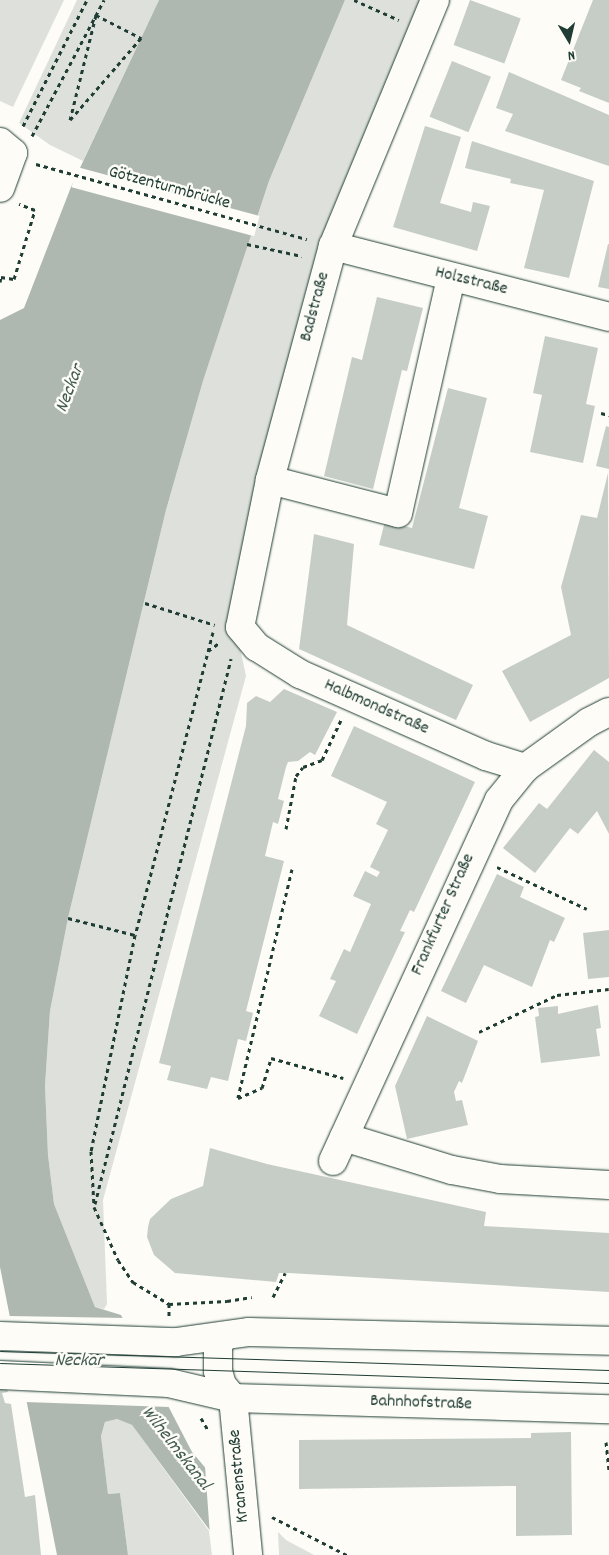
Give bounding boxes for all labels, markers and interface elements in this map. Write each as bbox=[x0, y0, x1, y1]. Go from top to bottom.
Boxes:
north arrow bbox=[544, 15, 594, 65]
text: N bbox=[566, 44, 576, 65]
street label: Götzenturmbrücke bbox=[106, 162, 232, 216]
street label: Holzstraße bbox=[432, 263, 510, 301]
street label: Badstraße bbox=[296, 270, 336, 344]
water label: Neckar bbox=[52, 362, 90, 416]
street label: Halbmondstraße bbox=[320, 675, 432, 741]
street label: Frankfurter Straße bbox=[407, 851, 481, 979]
water label: Neckar bbox=[54, 1351, 104, 1373]
street label: Bahnhofstraße bbox=[370, 1391, 472, 1417]
water label: Wilhelmskanal bbox=[135, 1402, 215, 1496]
street label: Kranenstraße bbox=[225, 1428, 255, 1524]

